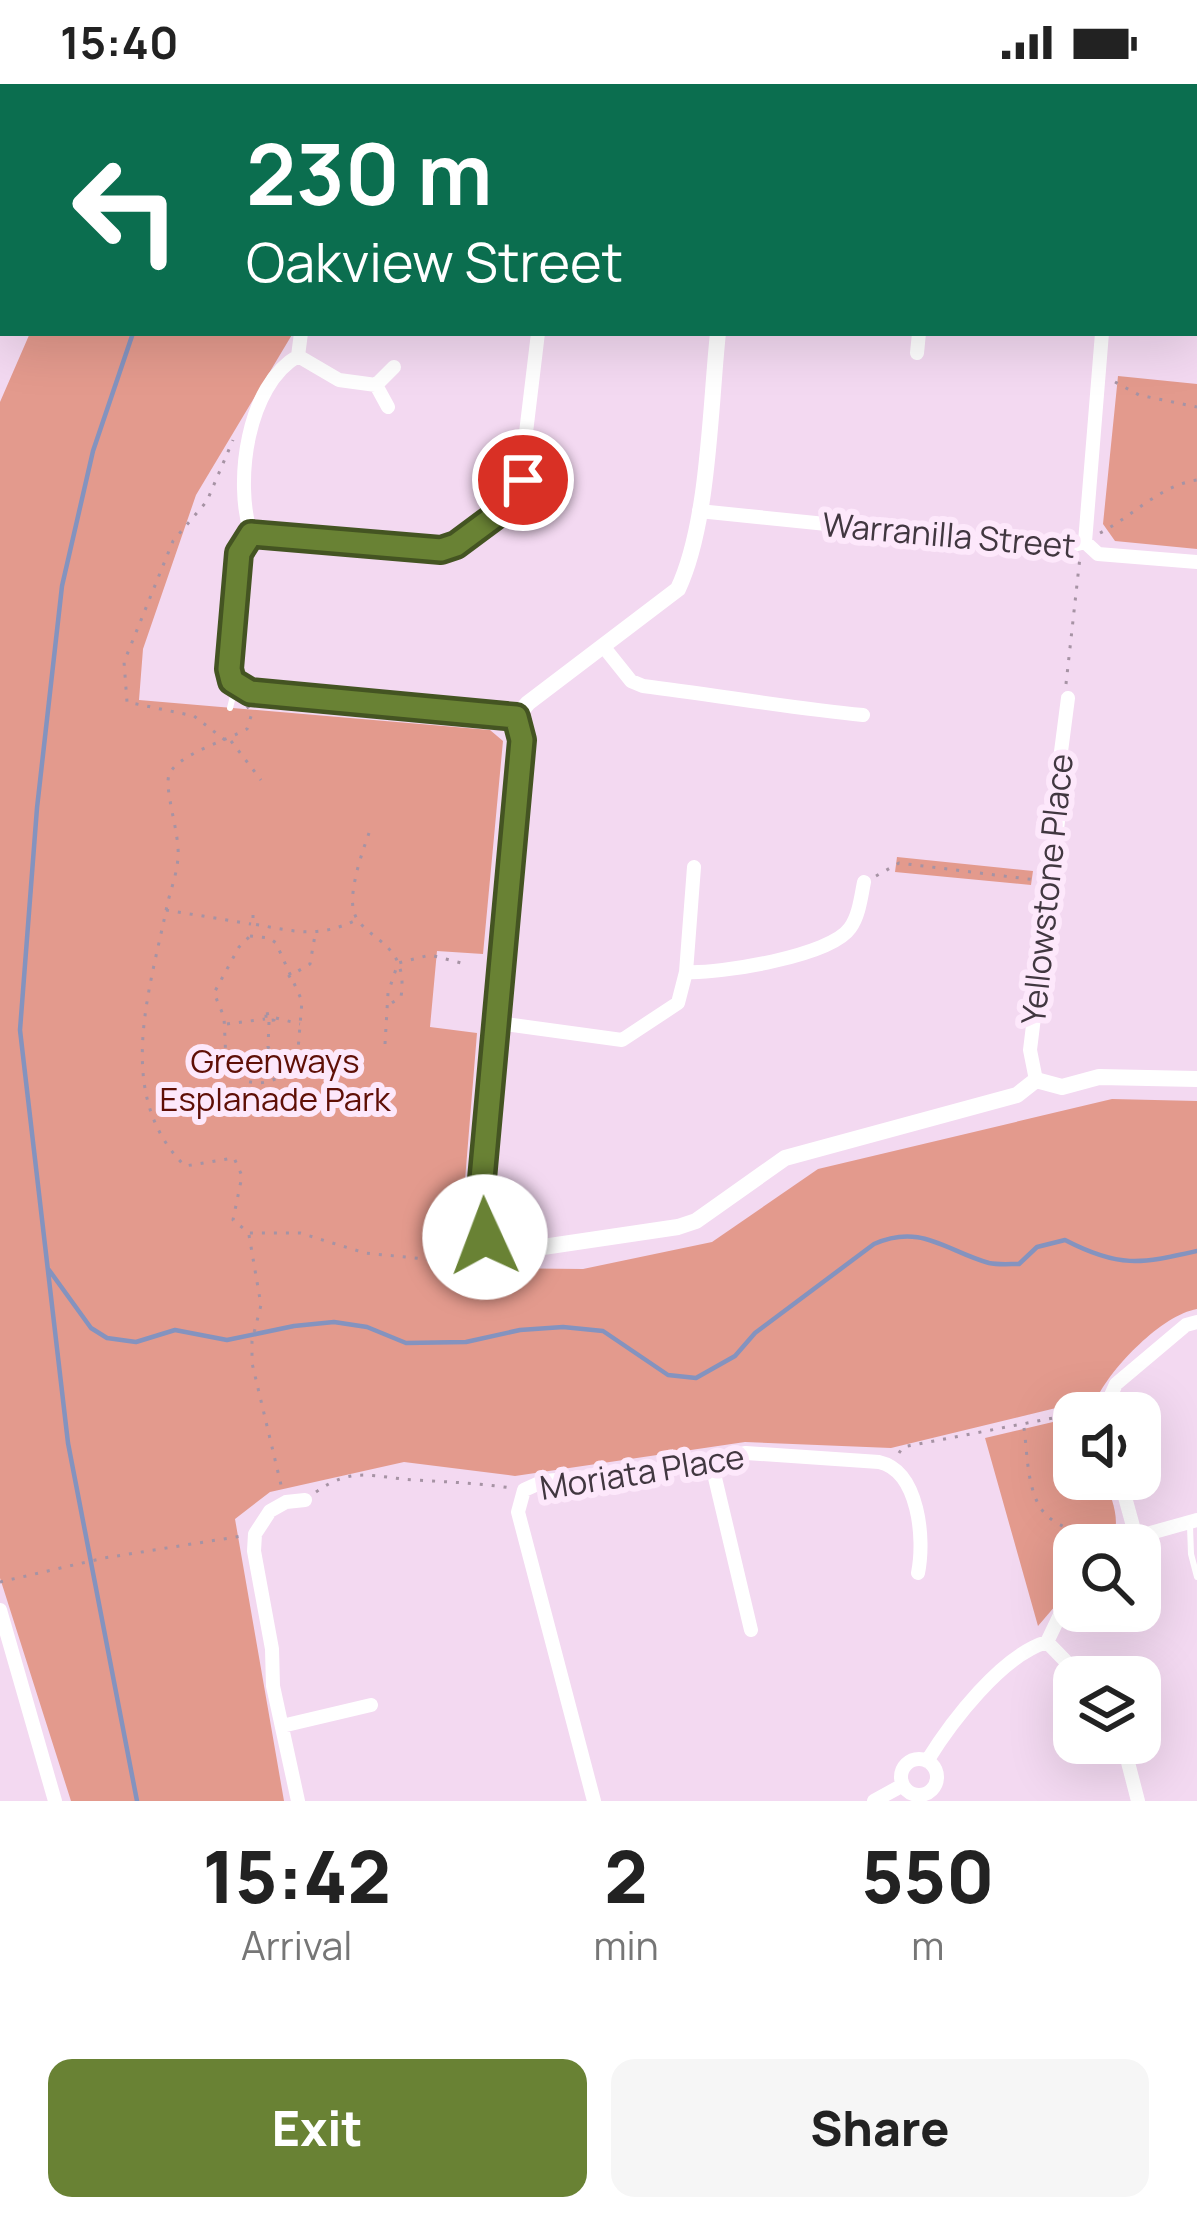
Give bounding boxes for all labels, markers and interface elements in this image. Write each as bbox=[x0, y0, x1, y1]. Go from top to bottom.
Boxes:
text: 15:40 bbox=[60, 11, 179, 73]
text: 230 m bbox=[246, 115, 492, 230]
icon: left bbox=[48, 132, 204, 288]
text: Oakview Street bbox=[246, 224, 623, 298]
pin bbox=[472, 429, 574, 531]
icon: arrive bbox=[490, 447, 556, 513]
street label: Warranilla Street bbox=[821, 501, 1077, 568]
street label: Yellowstone Place bbox=[1010, 751, 1083, 1026]
park label: Greenways Esplanade Park bbox=[160, 1038, 392, 1121]
position arrow bbox=[422, 1174, 548, 1300]
map controls bbox=[1053, 1392, 1161, 1764]
button: sound bbox=[1053, 1392, 1161, 1500]
street label: Moriata Place bbox=[536, 1433, 747, 1510]
button: search bbox=[1053, 1524, 1161, 1632]
button: layers bbox=[1053, 1656, 1161, 1764]
text: 15:42 bbox=[202, 1826, 391, 1925]
text: 2 bbox=[604, 1826, 648, 1925]
text: 550 bbox=[861, 1826, 995, 1925]
text: Arrival bbox=[241, 1918, 352, 1972]
text: min bbox=[593, 1918, 659, 1972]
text: m bbox=[911, 1918, 944, 1972]
button: Exit bbox=[48, 2059, 587, 2197]
button: Share bbox=[611, 2059, 1149, 2197]

